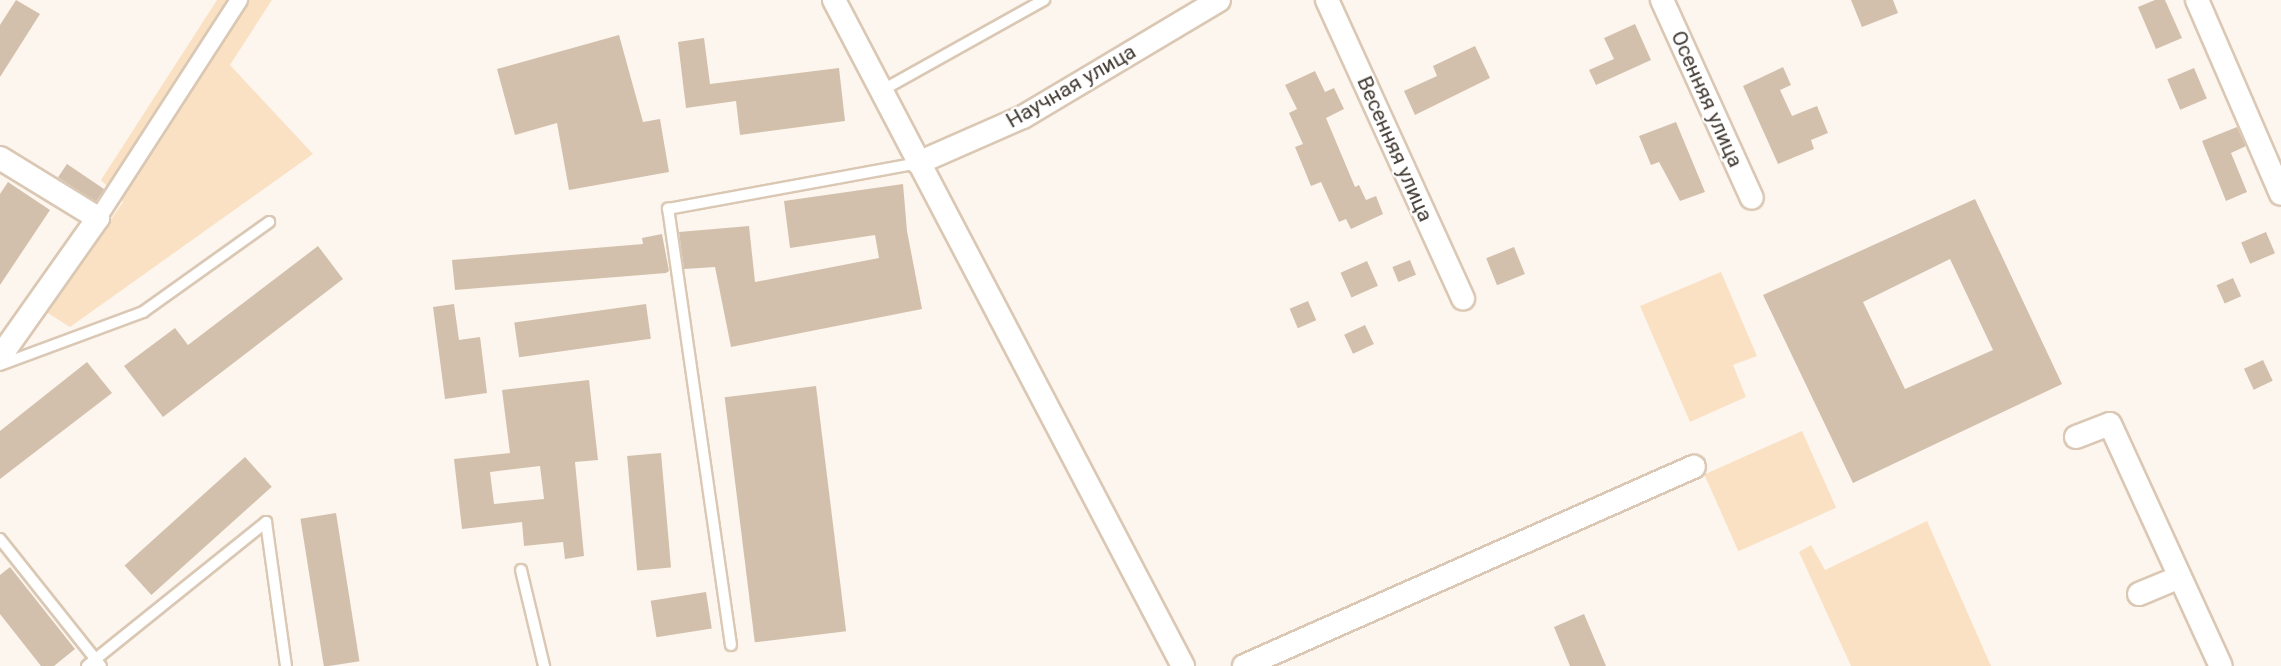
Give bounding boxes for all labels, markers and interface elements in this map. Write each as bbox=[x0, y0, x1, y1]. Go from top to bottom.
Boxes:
street label: Осенняя улица bbox=[1666, 27, 1748, 171]
street label: Научная улица bbox=[1002, 39, 1140, 133]
street label: Весенняя улица bbox=[1352, 72, 1438, 226]

